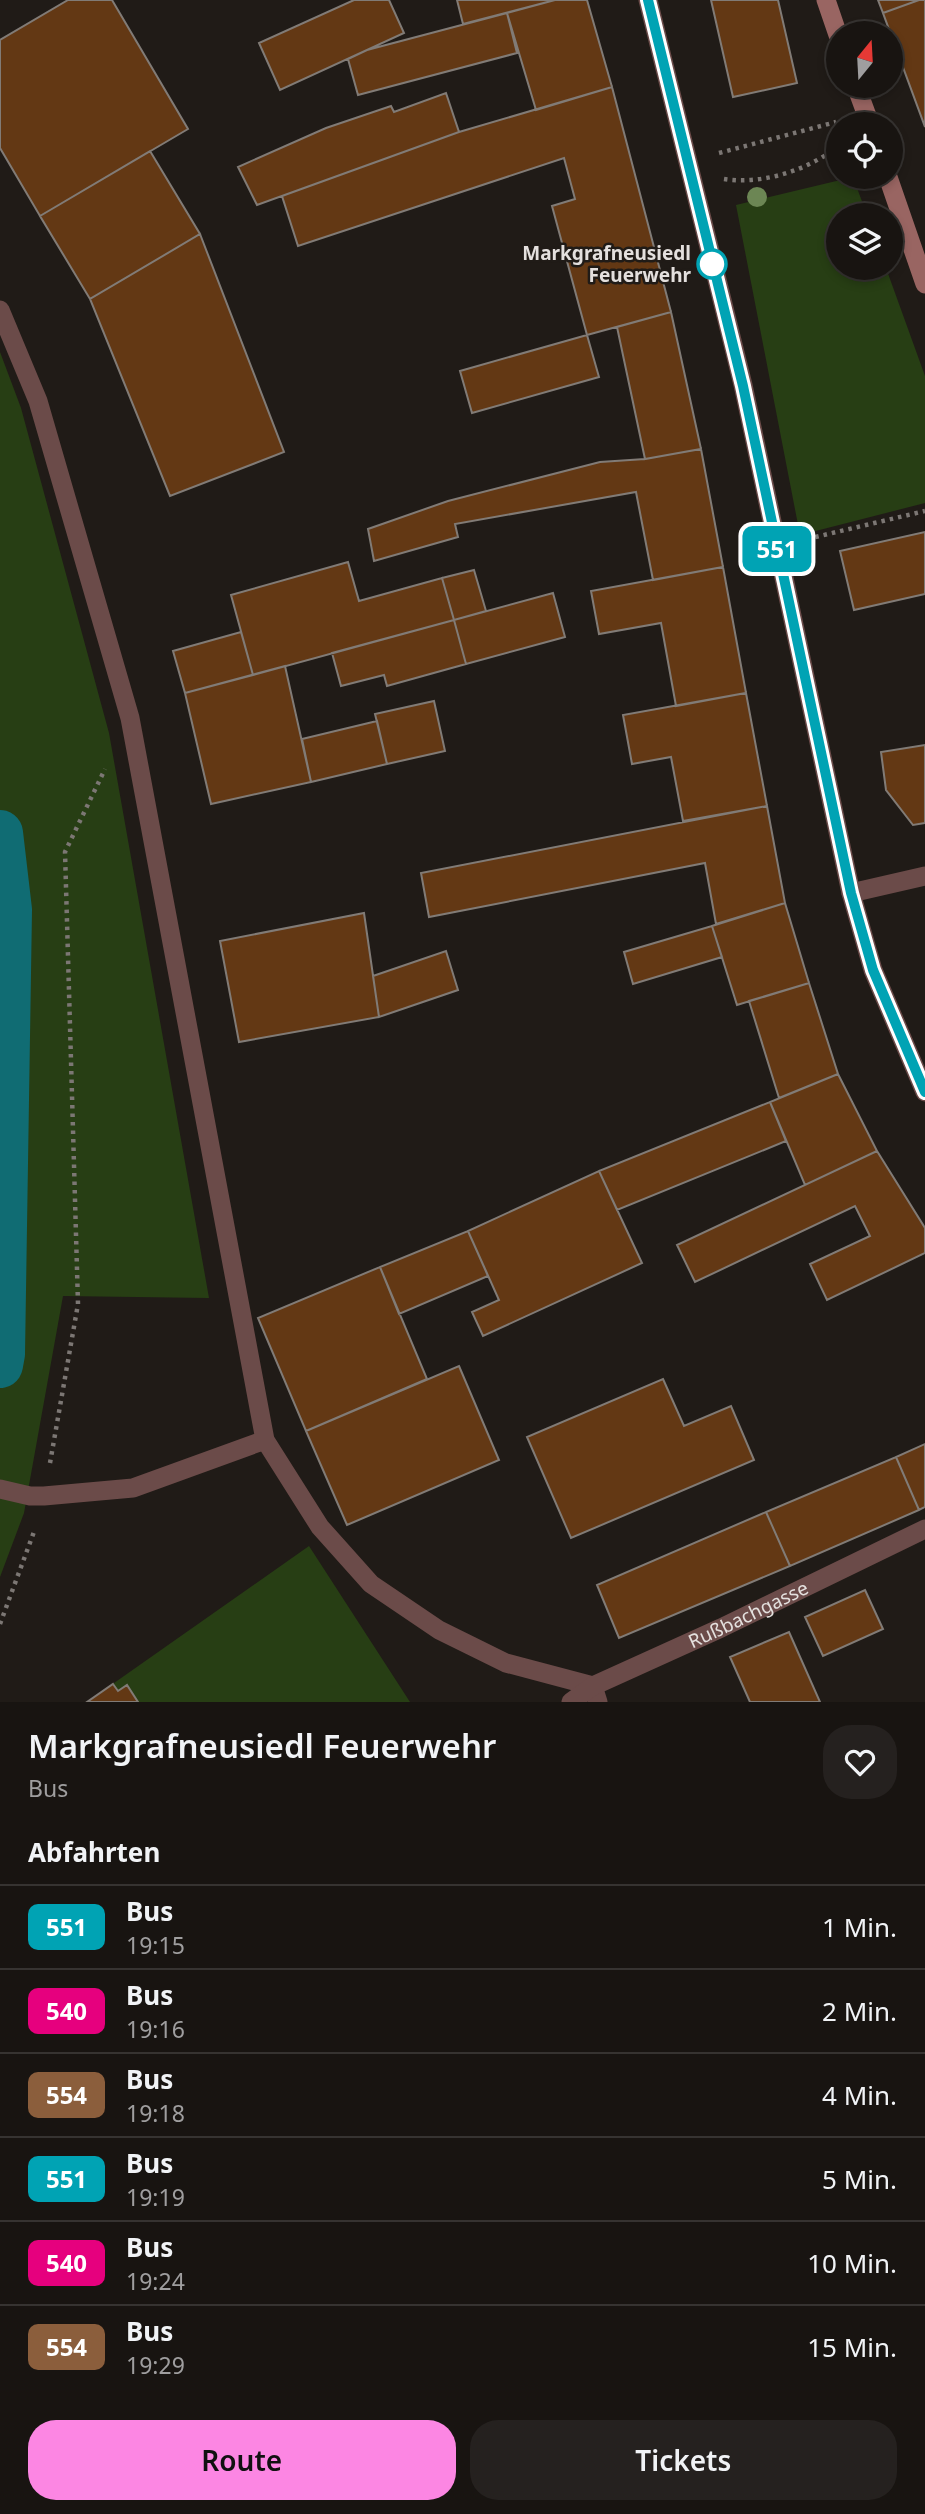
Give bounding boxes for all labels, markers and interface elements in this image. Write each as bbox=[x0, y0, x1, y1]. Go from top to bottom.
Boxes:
north arrow bbox=[826, 21, 903, 98]
map controls bbox=[826, 21, 903, 280]
button: locate bbox=[826, 112, 903, 189]
button: layers bbox=[826, 203, 903, 280]
place label: Markgrafneusiedl Feuerwehr bbox=[522, 240, 691, 288]
marker: Markgrafneusiedl Feuerwehr bbox=[697, 249, 727, 279]
line badge: 551 bbox=[737, 526, 817, 572]
text: 551 bbox=[756, 532, 798, 565]
street label: Rußbachgasse bbox=[684, 1575, 812, 1654]
text: Markgrafneusiedl Feuerwehr bbox=[28, 1723, 496, 1768]
button: heart bbox=[823, 1725, 897, 1799]
text: Bus bbox=[28, 1772, 68, 1804]
text: Abfahrten bbox=[28, 1834, 160, 1870]
text: Bus bbox=[126, 1893, 173, 1929]
text: 1 Min. bbox=[822, 1909, 897, 1945]
text: 551 bbox=[46, 1910, 87, 1943]
text: 19:15 bbox=[126, 1929, 185, 1961]
text: Bus bbox=[126, 1977, 173, 2013]
text: 2 Min. bbox=[822, 1993, 897, 2029]
text: 540 bbox=[46, 1994, 87, 2027]
text: 19:16 bbox=[126, 2013, 185, 2045]
text: Bus bbox=[126, 2061, 173, 2097]
text: 4 Min. bbox=[822, 2077, 897, 2113]
text: 554 bbox=[46, 2078, 87, 2111]
text: 19:18 bbox=[126, 2097, 185, 2129]
text: Bus bbox=[126, 2145, 173, 2181]
text: 5 Min. bbox=[822, 2161, 897, 2197]
text: 551 bbox=[46, 2162, 87, 2195]
text: 19:19 bbox=[126, 2181, 185, 2213]
text: Bus bbox=[126, 2229, 173, 2265]
text: 10 Min. bbox=[807, 2245, 897, 2281]
text: 540 bbox=[46, 2246, 87, 2279]
text: 19:24 bbox=[126, 2265, 185, 2297]
text: Bus bbox=[126, 2313, 173, 2349]
text: 15 Min. bbox=[807, 2329, 897, 2365]
text: 554 bbox=[46, 2330, 87, 2363]
text: 19:29 bbox=[126, 2349, 185, 2381]
button: Route bbox=[28, 2420, 456, 2500]
button: Tickets bbox=[470, 2420, 897, 2500]

